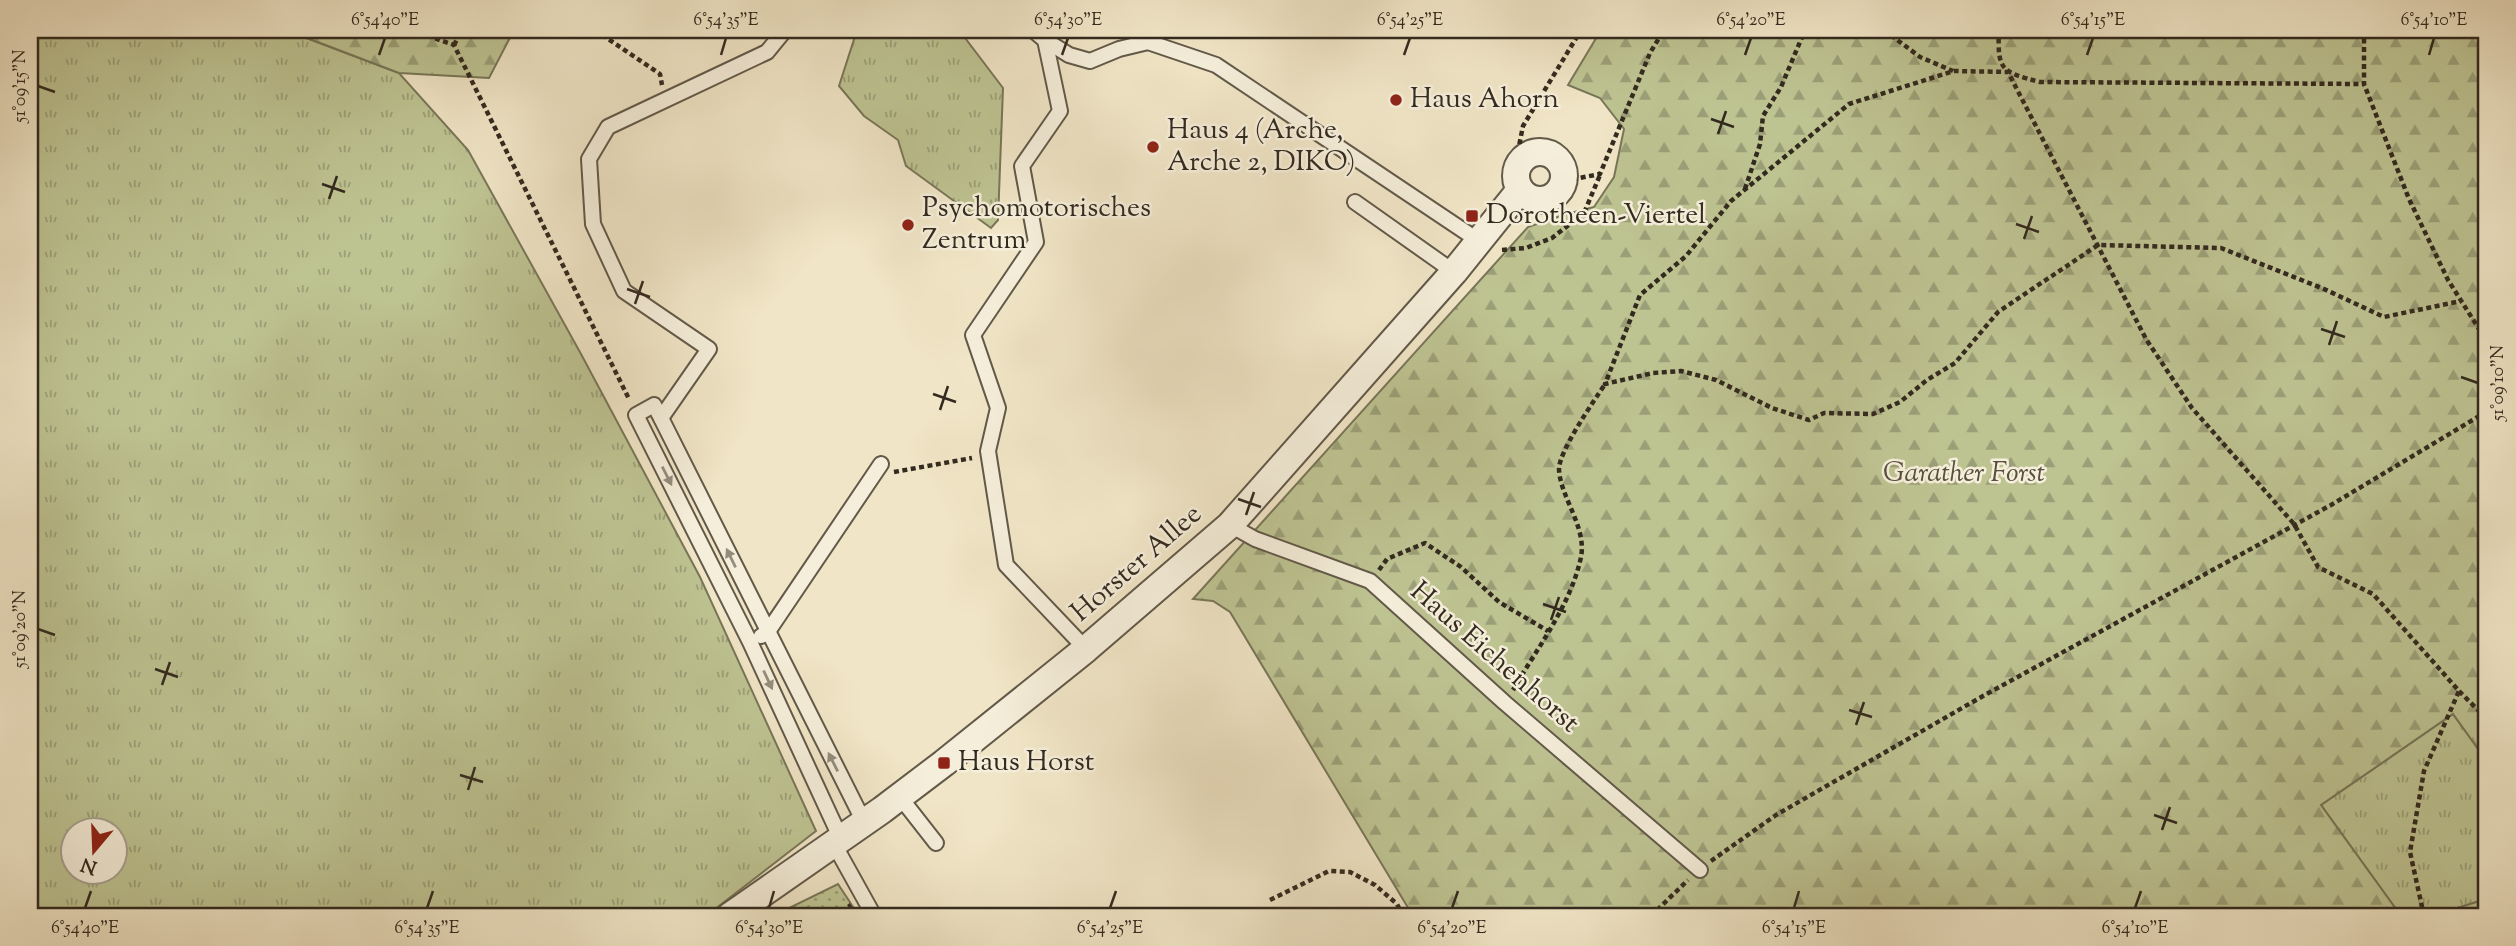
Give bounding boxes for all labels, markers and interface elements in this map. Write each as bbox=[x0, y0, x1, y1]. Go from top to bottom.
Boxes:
text: 6°54'40"E bbox=[351, 8, 419, 34]
text: 6°54'35"E bbox=[693, 8, 759, 34]
text: 6°54'30"E bbox=[1034, 8, 1102, 34]
text: 6°54'25"E bbox=[1377, 8, 1443, 34]
text: 6°54'20"E bbox=[1716, 8, 1786, 34]
text: 6°54'15"E bbox=[2061, 8, 2125, 34]
text: 6°54'10"E bbox=[2401, 8, 2468, 34]
text: 51°09'15"N bbox=[8, 49, 34, 124]
place label: Haus Ahorn bbox=[1410, 80, 1559, 120]
marker: Haus Ahorn bbox=[1388, 92, 1404, 108]
place label: Haus 4 (Arche, Arche 2, DIKO) bbox=[1167, 111, 1355, 183]
marker: Haus 4 (Arche, Arche 2, DIKO) bbox=[1145, 139, 1161, 155]
place label: Psychomotorisches Zentrum bbox=[922, 189, 1151, 261]
place label: Dorotheen-Viertel bbox=[1486, 196, 1706, 236]
marker: Dorotheen-Viertel bbox=[1464, 208, 1480, 224]
marker: Psychomotorisches Zentrum bbox=[900, 217, 916, 233]
text: 51°09'10"N bbox=[2486, 345, 2512, 422]
park label: Garather Forst bbox=[1883, 454, 2045, 494]
one-way arrow bbox=[661, 466, 672, 486]
street label: Horster Allee bbox=[1063, 496, 1211, 632]
one-way arrow bbox=[725, 548, 736, 568]
street label: Haus Eichenhorst bbox=[1400, 573, 1588, 743]
text: 51°09'20"N bbox=[8, 590, 34, 669]
one-way arrow bbox=[762, 669, 773, 690]
place label: Haus Horst bbox=[958, 743, 1095, 783]
one-way arrow bbox=[828, 751, 840, 771]
marker: Haus Horst bbox=[936, 755, 952, 771]
north arrow bbox=[60, 816, 130, 886]
text: N bbox=[78, 849, 101, 880]
text: 6°54'40"E bbox=[51, 916, 119, 942]
text: 6°54'35"E bbox=[394, 916, 460, 942]
text: 6°54'30"E bbox=[735, 916, 803, 942]
text: 6°54'25"E bbox=[1077, 916, 1143, 942]
text: 6°54'20"E bbox=[1417, 916, 1487, 942]
text: 6°54'15"E bbox=[1762, 916, 1826, 942]
text: 6°54'10"E bbox=[2102, 916, 2169, 942]

